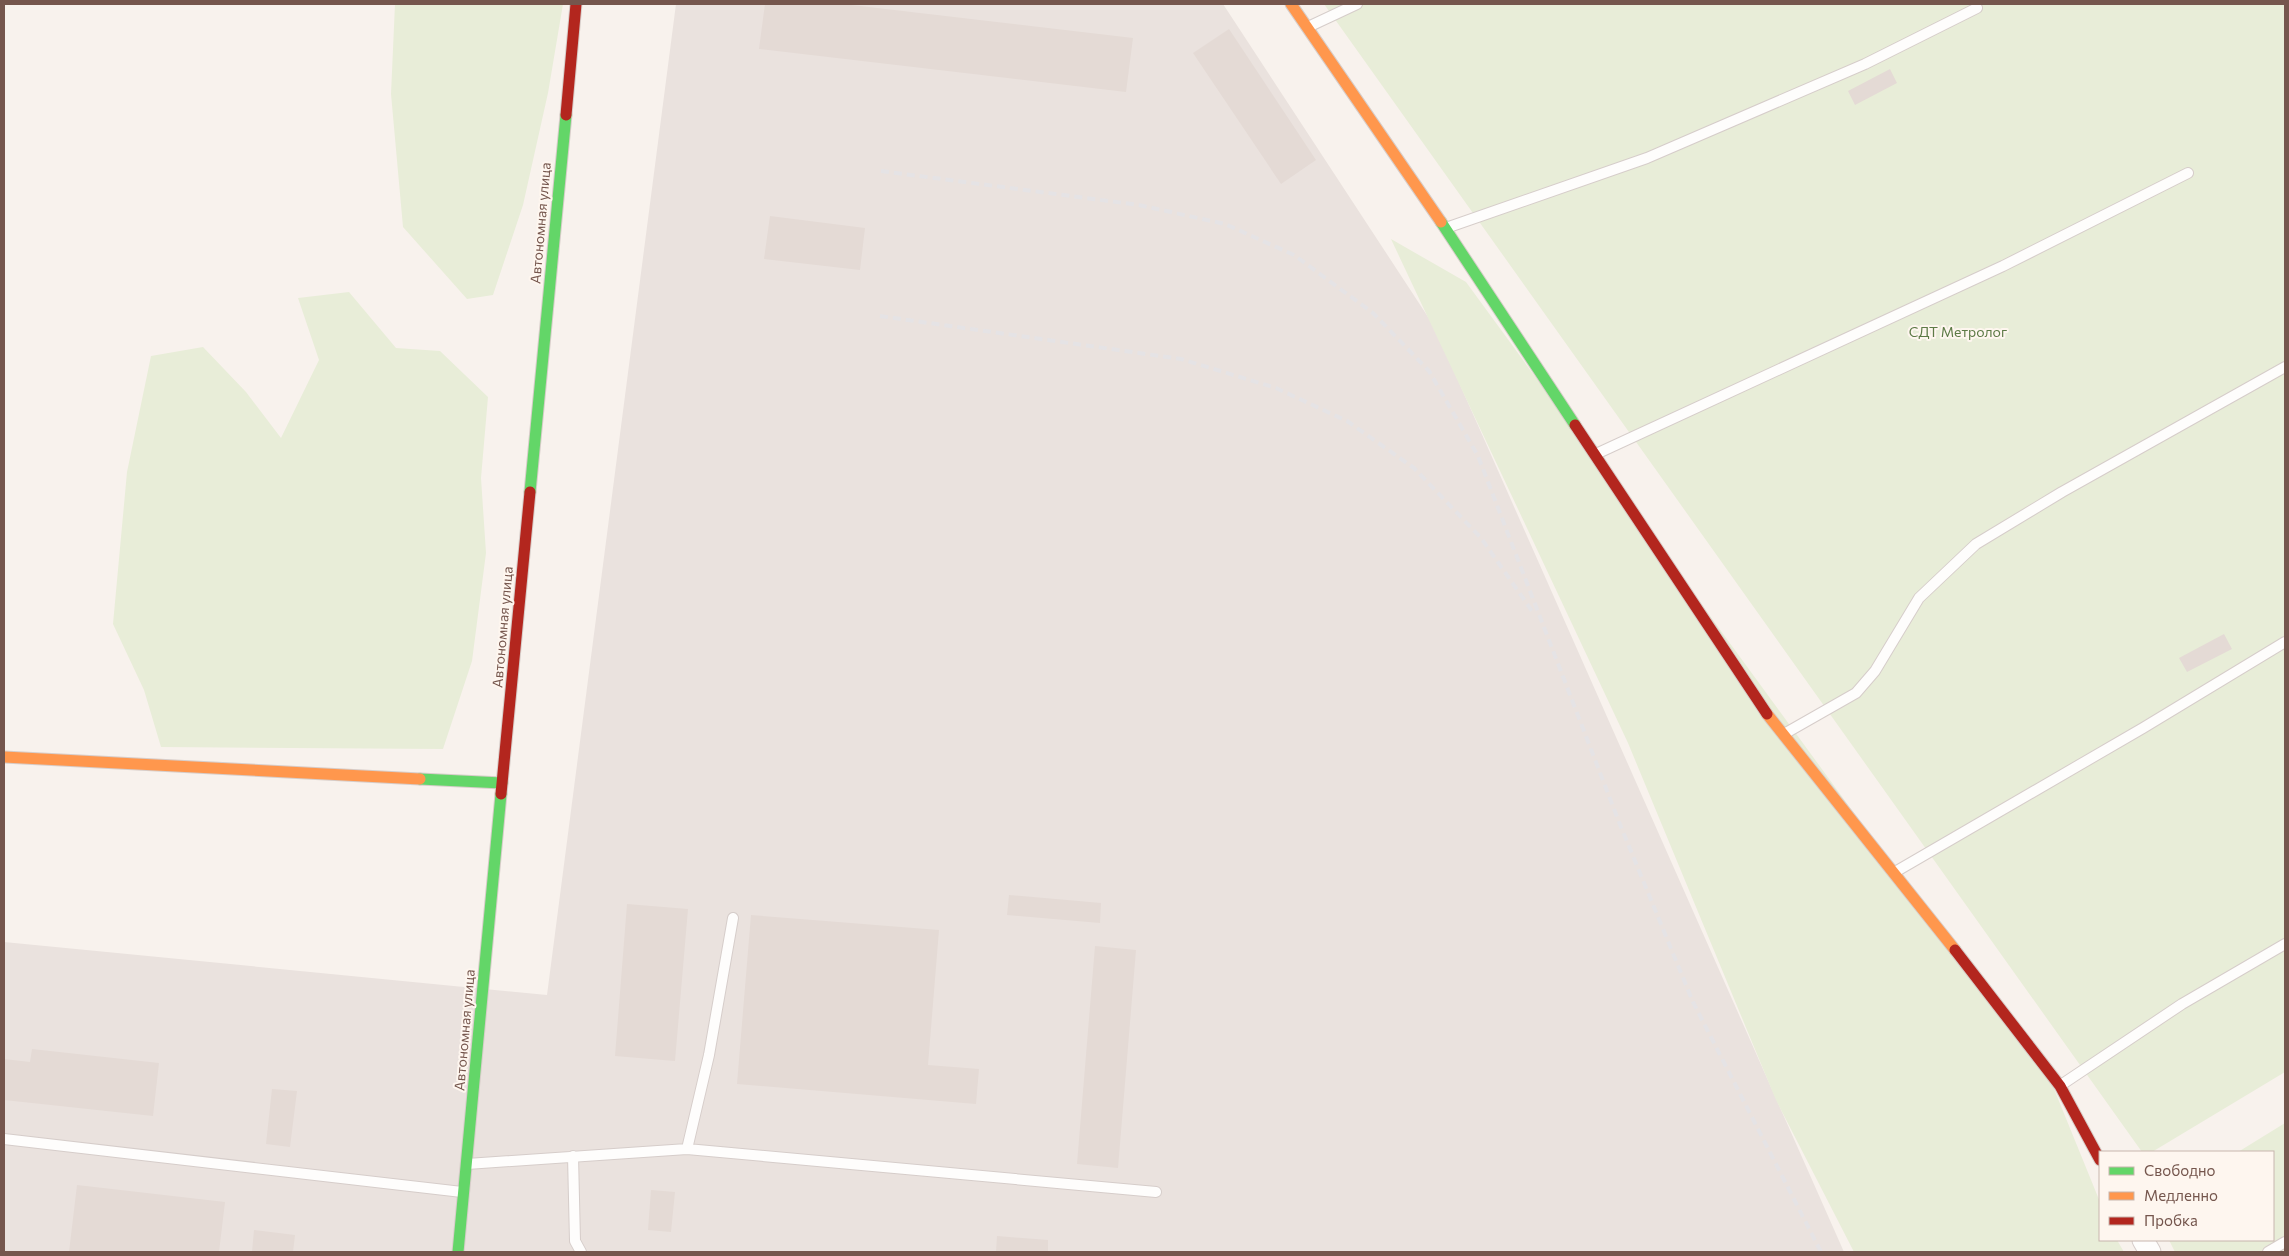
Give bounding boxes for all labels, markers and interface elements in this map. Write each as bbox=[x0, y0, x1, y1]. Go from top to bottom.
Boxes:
street label: Автономная улица bbox=[526, 162, 554, 284]
park label: СДТ Метролог bbox=[1909, 323, 2007, 340]
street label: Автономная улица bbox=[488, 566, 516, 688]
street label: Автономная улица bbox=[450, 969, 478, 1091]
legend bbox=[2099, 1151, 2274, 1241]
text: Свободно bbox=[2144, 1161, 2215, 1179]
text: Медленно bbox=[2144, 1186, 2218, 1204]
text: Пробка bbox=[2144, 1211, 2198, 1229]

